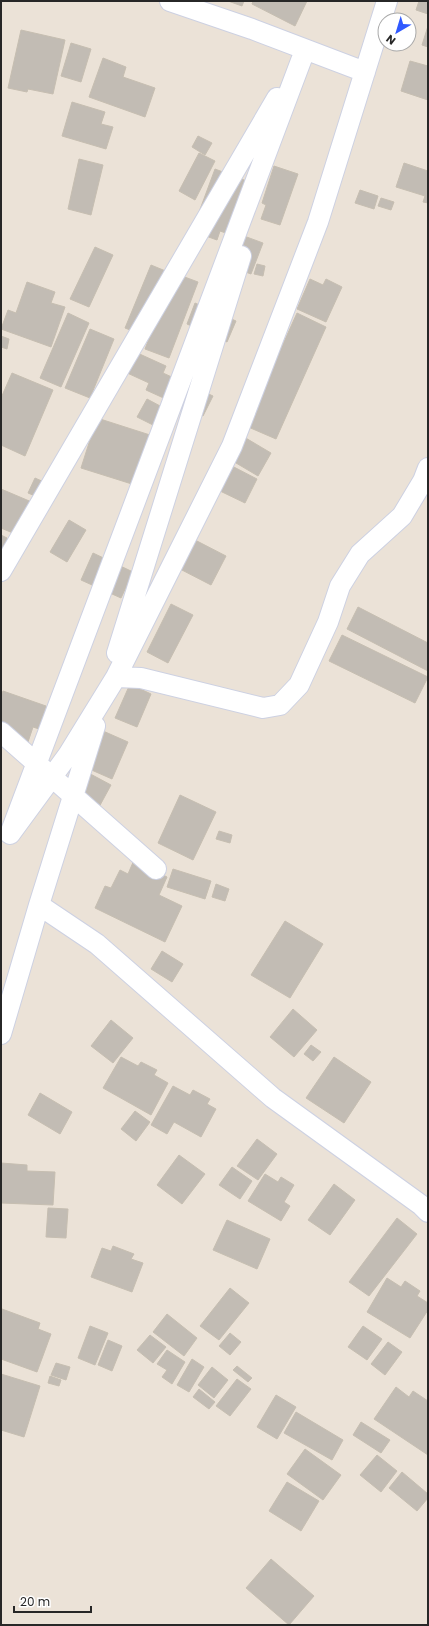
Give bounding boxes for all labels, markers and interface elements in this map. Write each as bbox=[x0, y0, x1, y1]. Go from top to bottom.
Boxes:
north arrow bbox=[377, 12, 417, 52]
text: N bbox=[383, 31, 399, 49]
scale bar bbox=[14, 1588, 91, 1614]
text: 20 m bbox=[20, 1593, 50, 1610]

